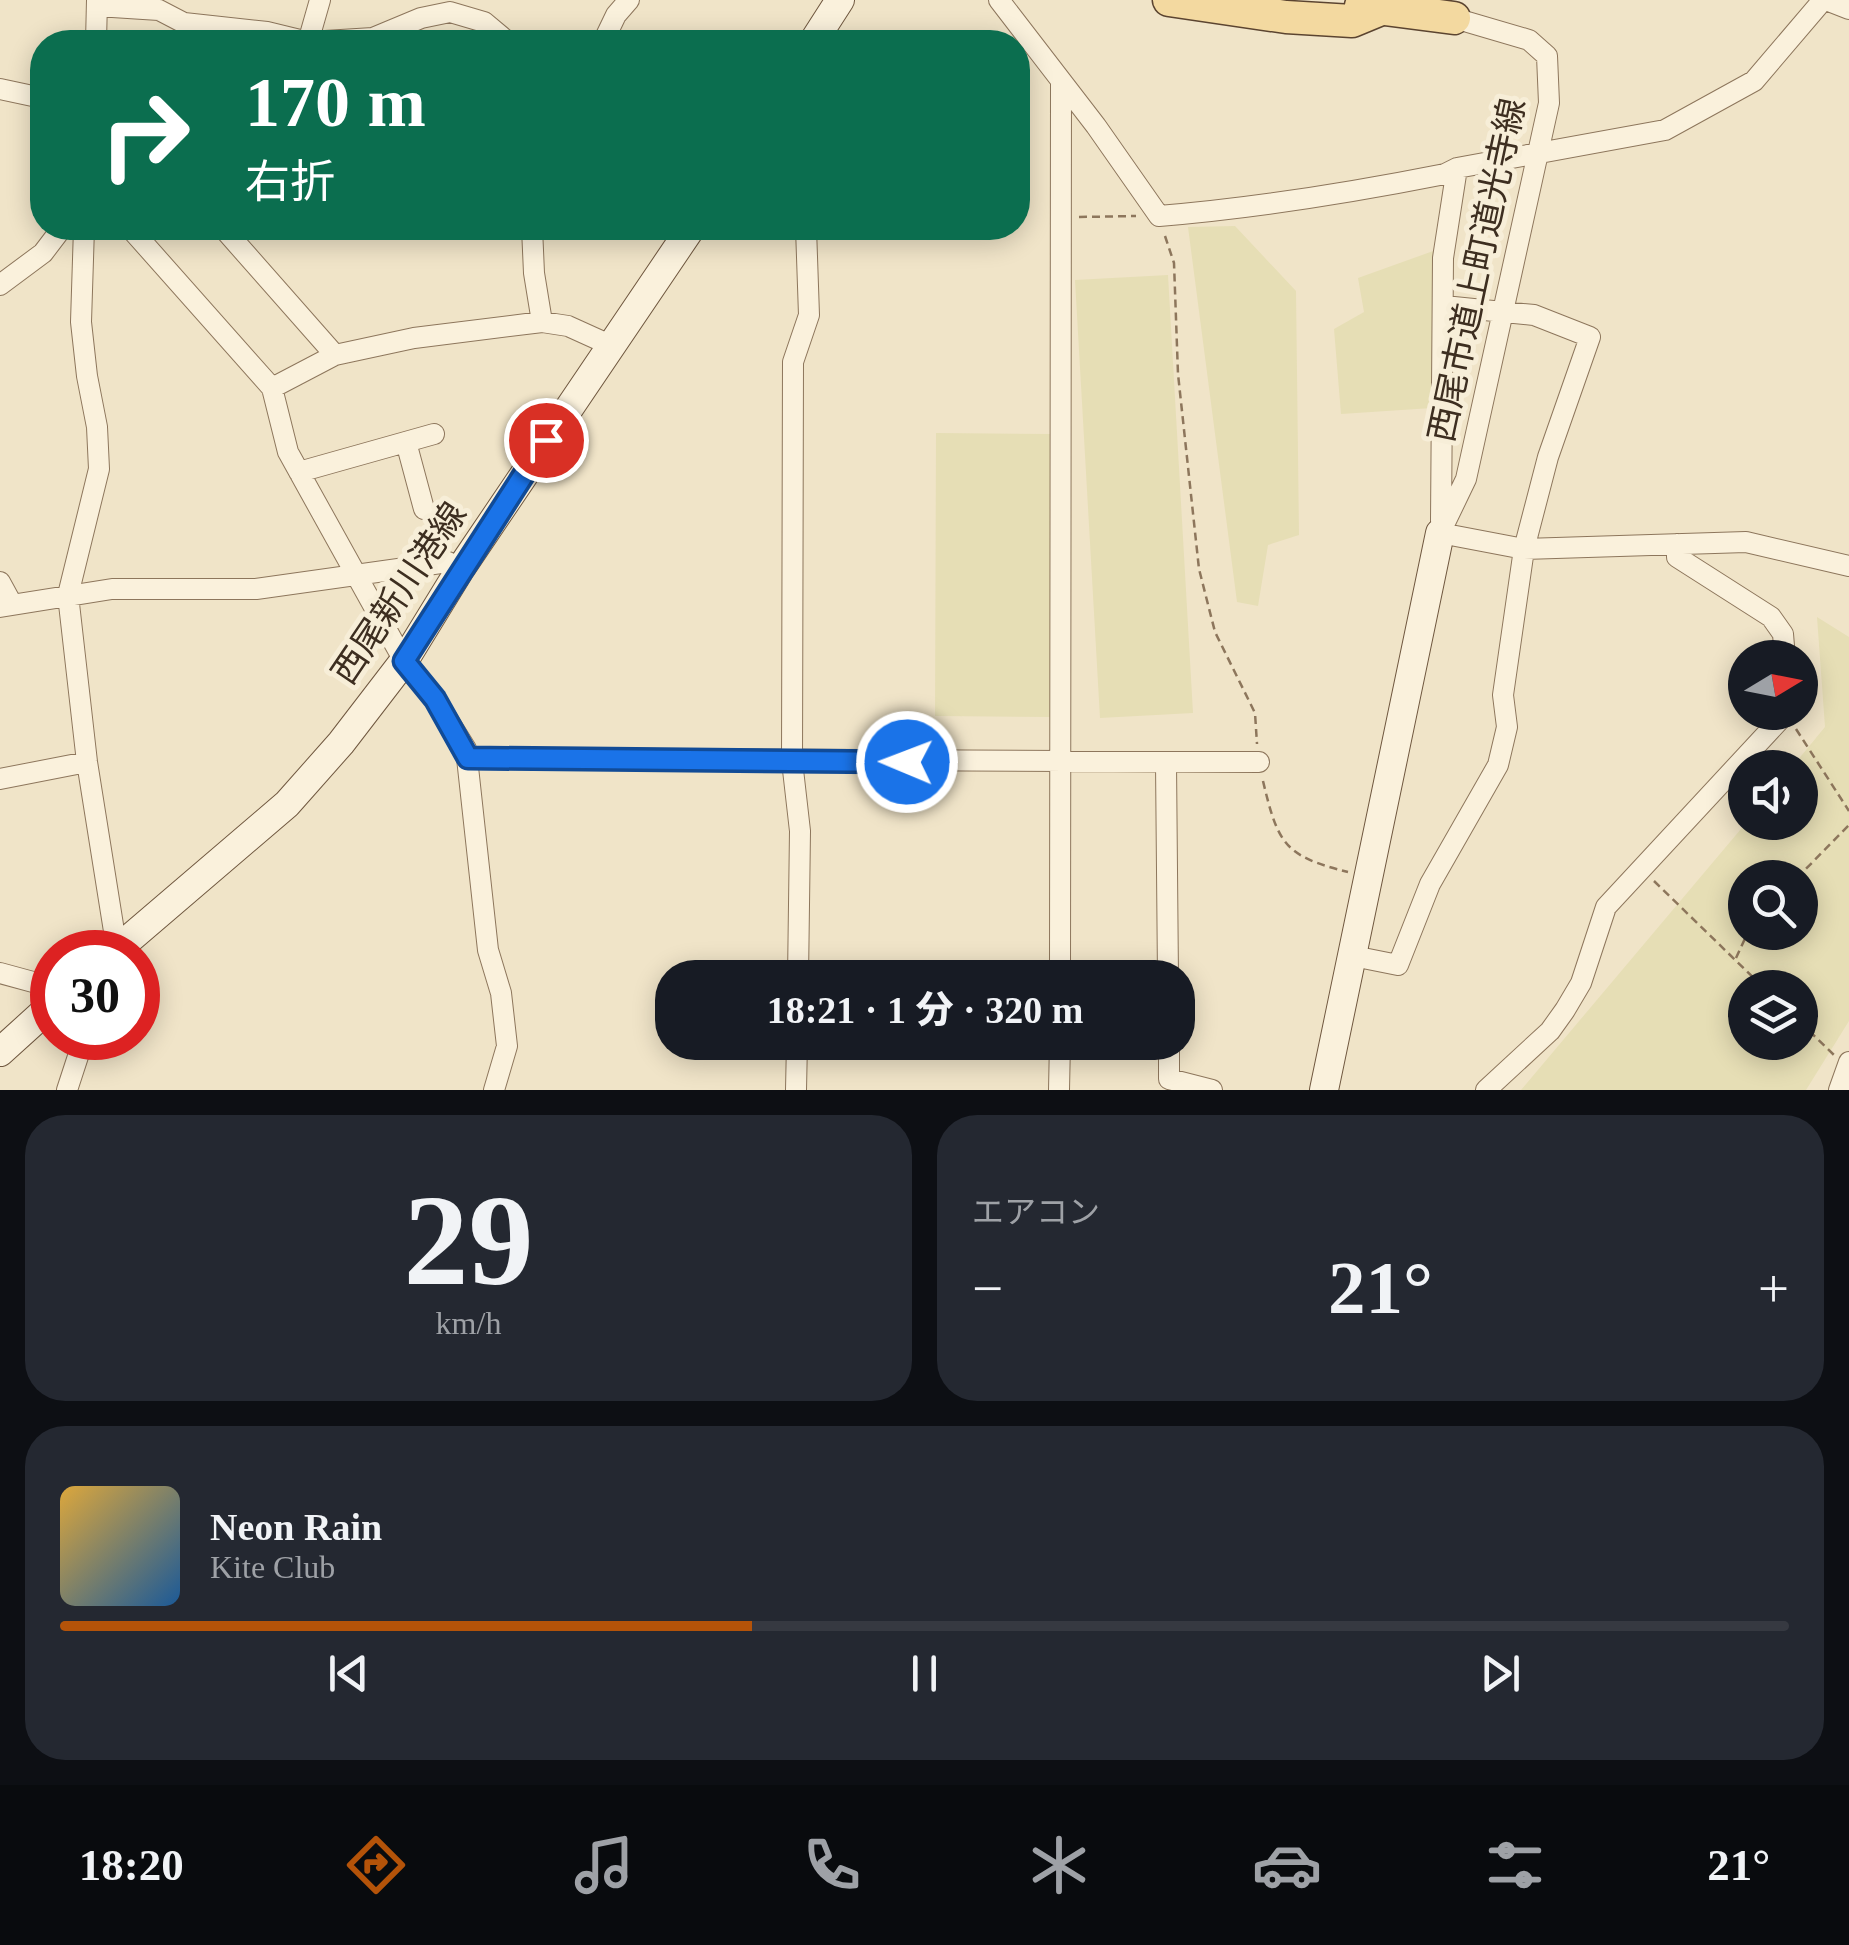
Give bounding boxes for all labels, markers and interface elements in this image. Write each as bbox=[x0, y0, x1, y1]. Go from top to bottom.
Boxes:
text: 170 m bbox=[245, 64, 426, 141]
icon: right bbox=[80, 70, 210, 200]
street label: 西尾市道上町道光寺線 bbox=[1422, 95, 1533, 445]
text: 右折 bbox=[245, 157, 335, 207]
pin bbox=[504, 398, 589, 483]
icon: arrive bbox=[519, 413, 574, 468]
street label: 西尾新川港線 bbox=[325, 495, 474, 691]
north arrow bbox=[1728, 640, 1818, 730]
map controls bbox=[1728, 640, 1818, 1060]
position arrow bbox=[855, 710, 959, 814]
button: sound bbox=[1728, 750, 1818, 840]
button: search bbox=[1728, 860, 1818, 950]
speed limit sign: 30 bbox=[30, 930, 160, 1060]
button: layers bbox=[1728, 970, 1818, 1060]
text: 18:21 · 1 分 · 320 m bbox=[767, 989, 1083, 1031]
text: 29 bbox=[404, 1168, 534, 1312]
text: エアコン bbox=[972, 1194, 1100, 1230]
text: 21° bbox=[1328, 1246, 1433, 1329]
text: − bbox=[972, 1258, 1003, 1319]
text: + bbox=[1758, 1258, 1789, 1319]
text: km/h bbox=[436, 1305, 501, 1341]
text: Neon Rain bbox=[210, 1506, 382, 1548]
text: Kite Club bbox=[210, 1549, 335, 1585]
icon: previous bbox=[321, 1646, 376, 1701]
icon: pause bbox=[897, 1646, 952, 1701]
icon: next bbox=[1473, 1646, 1528, 1701]
icon: directions bbox=[341, 1830, 411, 1900]
icon: music bbox=[569, 1830, 639, 1900]
icon: phone bbox=[797, 1830, 867, 1900]
icon: climate bbox=[1024, 1830, 1094, 1900]
icon: car bbox=[1252, 1830, 1322, 1900]
icon: filters bbox=[1480, 1830, 1550, 1900]
text: 18:20 bbox=[79, 1840, 184, 1890]
text: 21° bbox=[1707, 1840, 1770, 1890]

